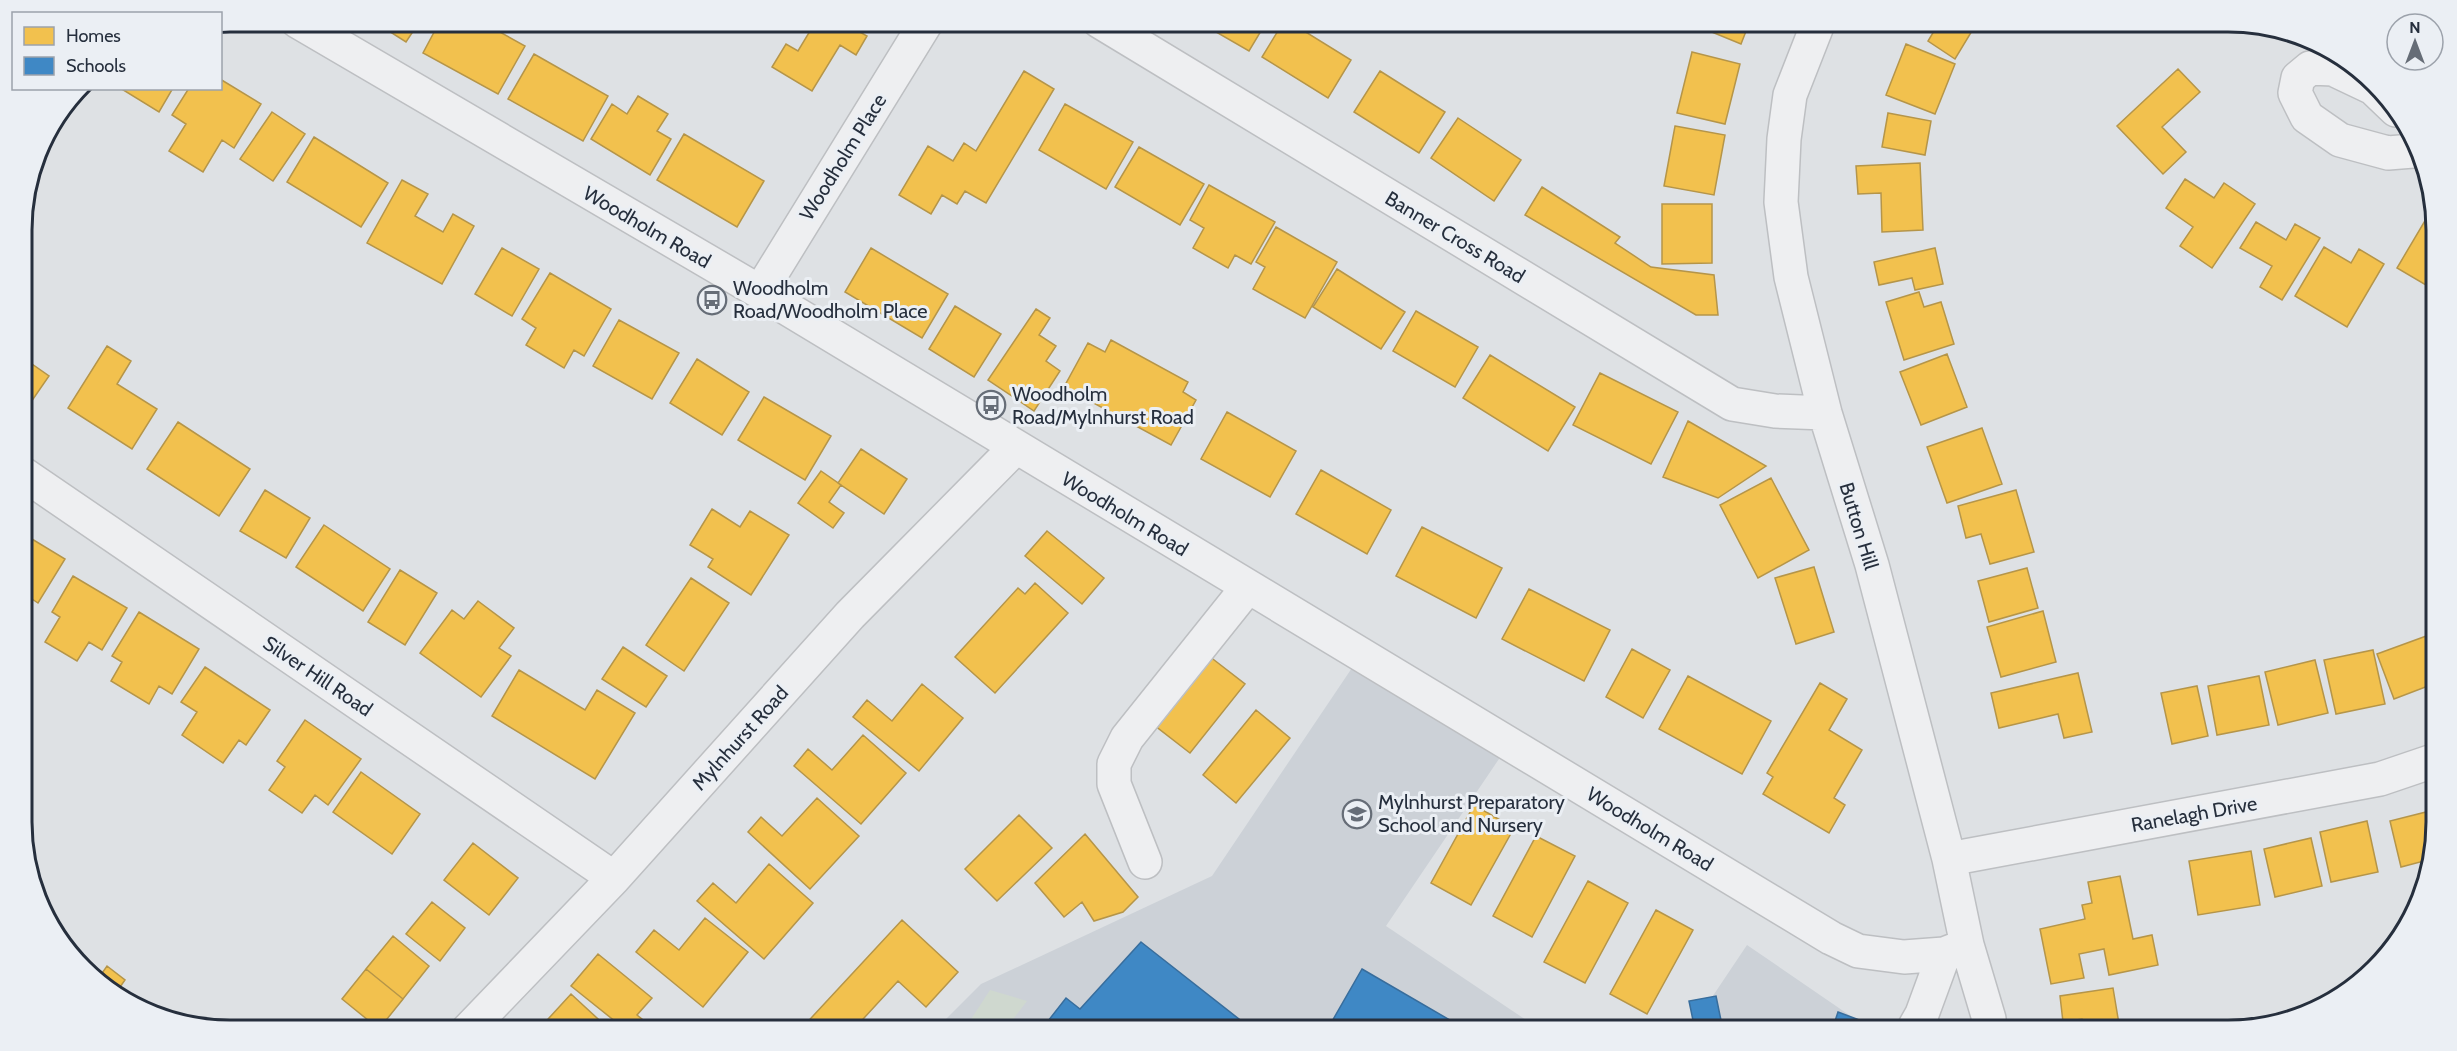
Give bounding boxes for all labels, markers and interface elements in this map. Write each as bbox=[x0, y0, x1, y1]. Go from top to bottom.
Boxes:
legend bbox=[12, 12, 222, 90]
north arrow bbox=[2385, 12, 2445, 72]
text: N bbox=[2409, 18, 2421, 37]
text: Homes bbox=[66, 25, 121, 47]
text: Schools bbox=[66, 55, 126, 77]
street label: Woodholm Place bbox=[794, 89, 892, 225]
street label: Woodholm Road bbox=[579, 181, 715, 273]
street label: Banner Cross Road bbox=[1381, 186, 1529, 288]
place label: Woodholm Road/Woodholm Place bbox=[733, 276, 928, 323]
bus stop icon: Woodholm Road/Woodholm Place bbox=[696, 284, 728, 316]
place label: Woodholm Road/Mylnhurst Road bbox=[1012, 382, 1194, 429]
bus stop icon: Woodholm Road/Mylnhurst Road bbox=[975, 389, 1007, 421]
street label: Woodholm Road bbox=[1057, 467, 1193, 561]
street label: Button Hill bbox=[1834, 479, 1884, 573]
street label: Silver Hill Road bbox=[259, 631, 377, 721]
street label: Mylnhurst Road bbox=[687, 681, 793, 795]
street label: Woodholm Road bbox=[1582, 782, 1718, 876]
place label: Mylnhurst Preparatory School and Nursery bbox=[1378, 790, 1565, 837]
street label: Ranelagh Drive bbox=[2129, 791, 2259, 837]
school or university icon: Mylnhurst Preparatory School and Nursery bbox=[1341, 798, 1373, 830]

